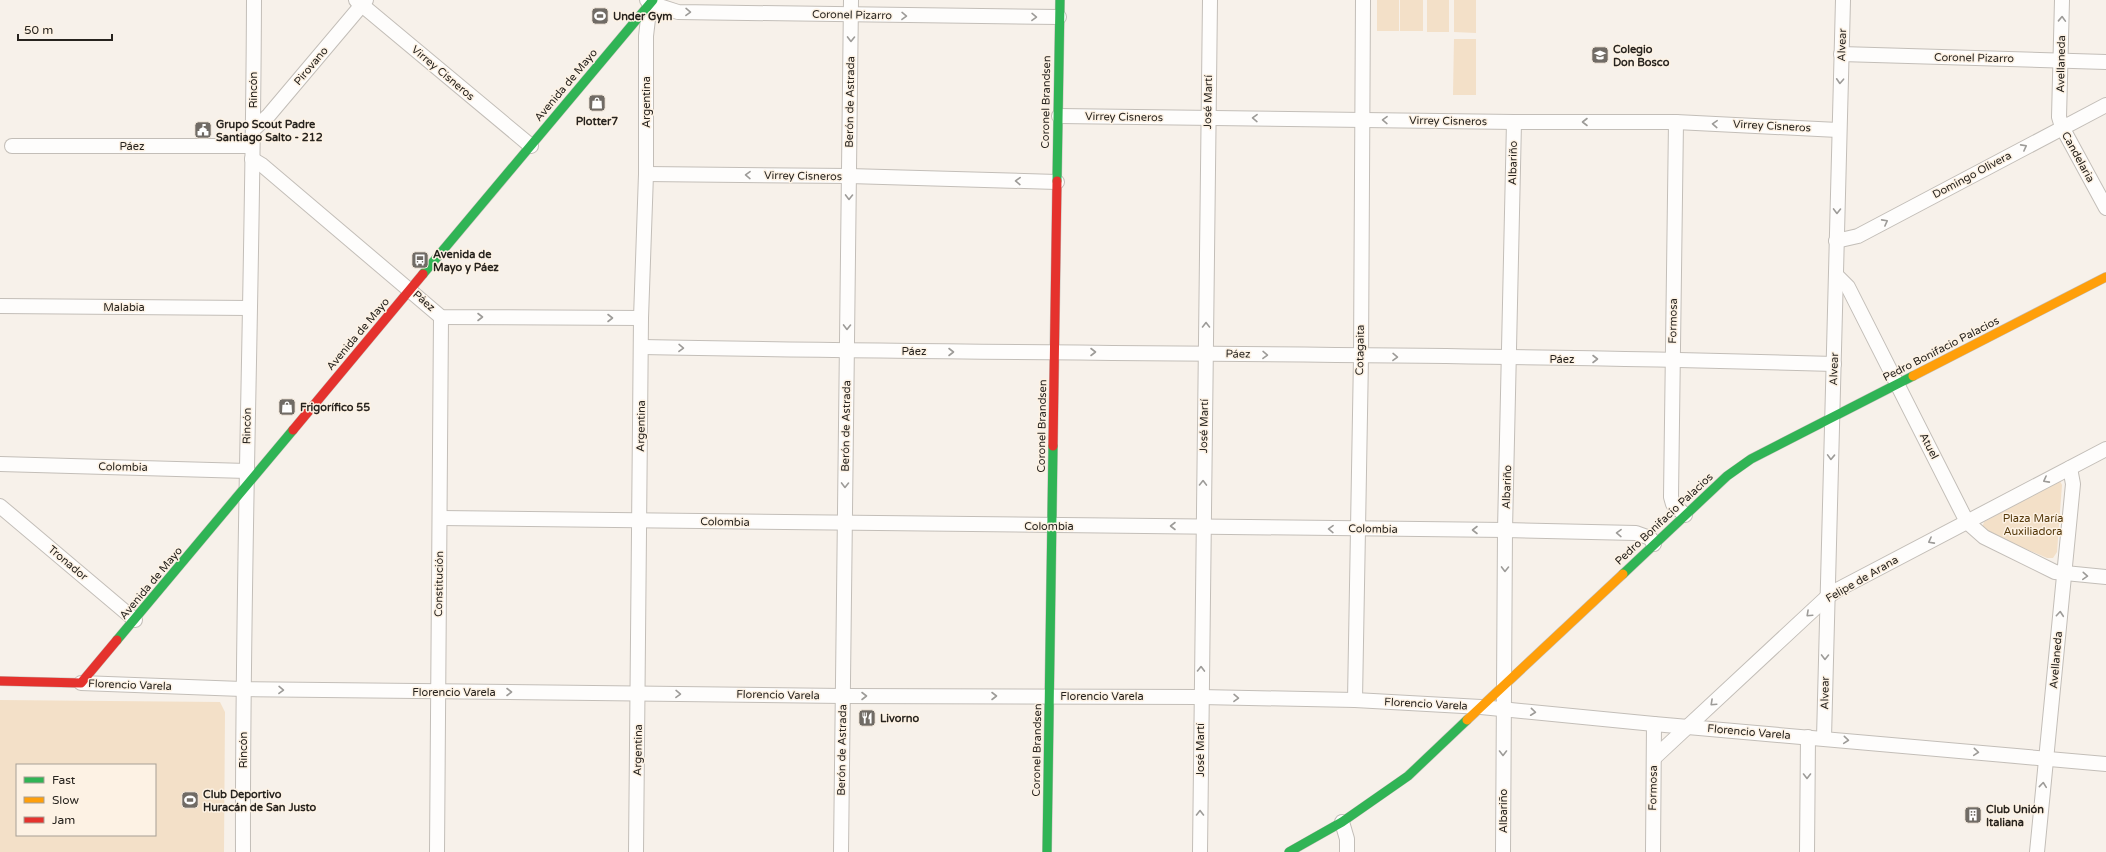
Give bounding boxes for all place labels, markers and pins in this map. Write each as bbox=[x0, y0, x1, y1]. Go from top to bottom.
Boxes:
sports icon: Under Gym bbox=[590, 6, 610, 26]
place label: Under Gym bbox=[613, 10, 672, 24]
place label: Colegio Don Bosco bbox=[1613, 43, 1670, 69]
school or university icon: Colegio Don Bosco bbox=[1590, 45, 1610, 65]
shop icon: Plotter7 bbox=[587, 93, 607, 113]
place label: Plotter7 bbox=[576, 115, 618, 128]
place label: Grupo Scout Padre Santiago Salto - 212 bbox=[216, 118, 323, 145]
public building icon: Grupo Scout Padre Santiago Salto - 212 bbox=[193, 120, 213, 140]
place label: Avenida de Mayo y Páez bbox=[433, 248, 499, 275]
bus stop icon: Avenida de Mayo y Páez bbox=[410, 250, 430, 270]
shop icon: Frigorífico 55 bbox=[277, 397, 297, 417]
place label: Frigorífico 55 bbox=[300, 401, 370, 415]
restaurant icon: Livorno bbox=[857, 708, 877, 728]
place label: Livorno bbox=[880, 712, 919, 725]
place label: Club Deportivo Huracán de San Justo bbox=[203, 788, 317, 814]
sports icon: Club Deportivo Huracán de San Justo bbox=[180, 790, 200, 810]
place label: Club Unión Italiana bbox=[1986, 803, 2044, 829]
building icon: Club Unión Italiana bbox=[1963, 805, 1983, 825]

